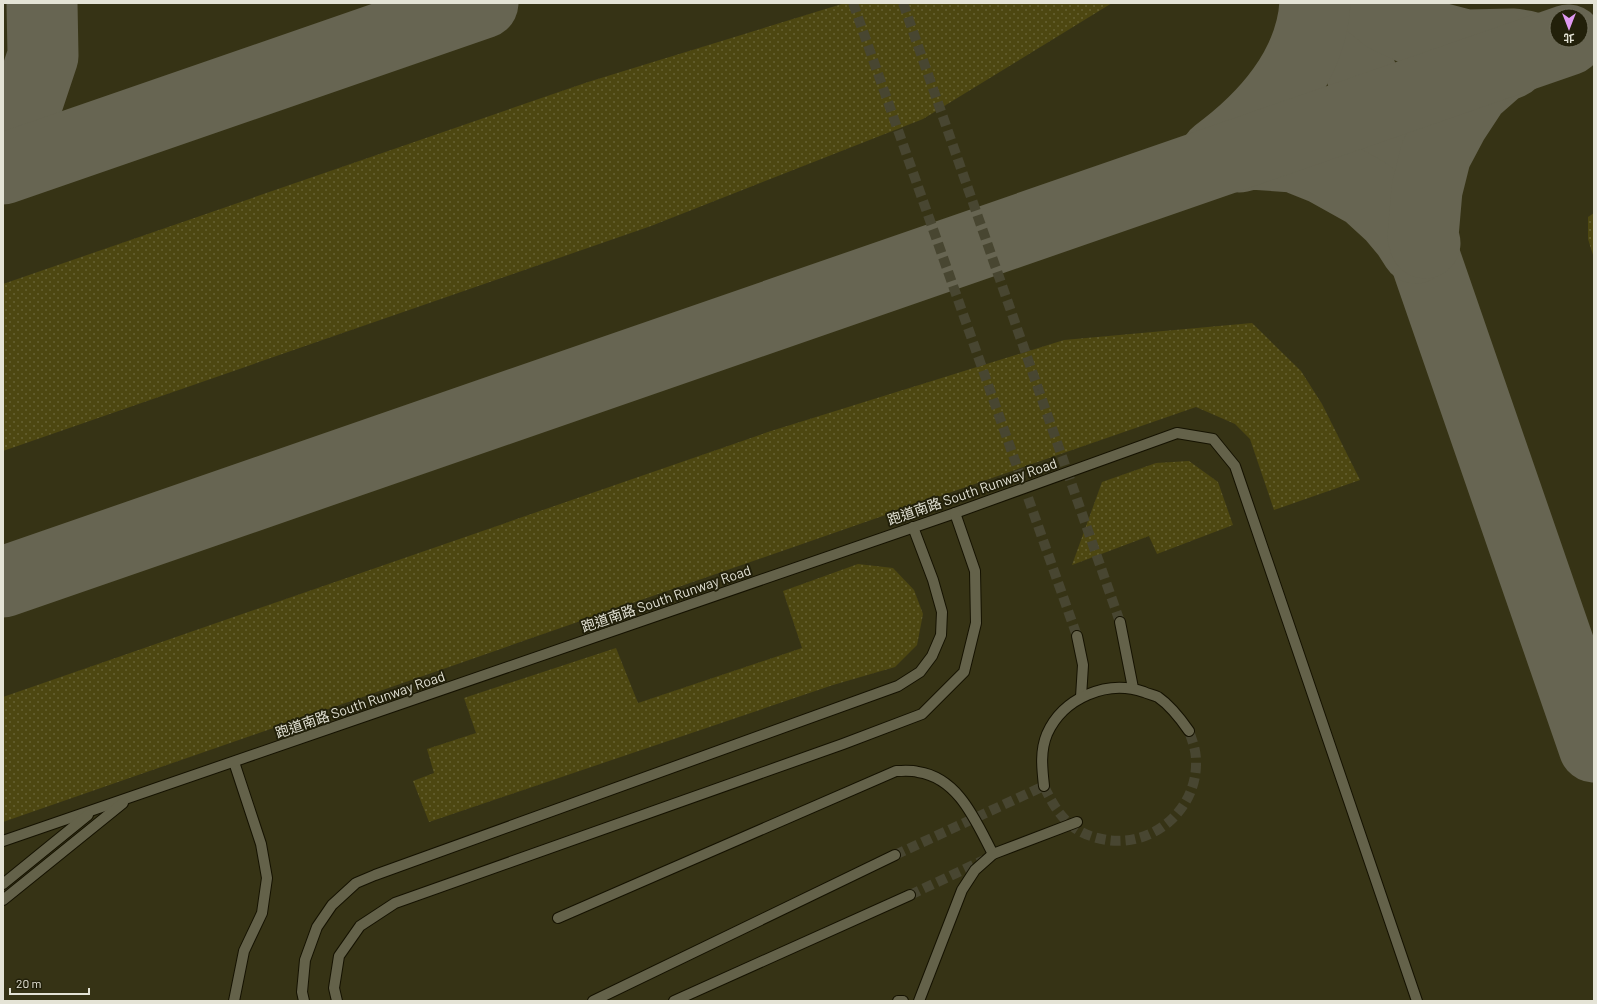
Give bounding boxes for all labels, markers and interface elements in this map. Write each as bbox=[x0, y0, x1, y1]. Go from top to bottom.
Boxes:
north arrow bbox=[1549, 8, 1589, 48]
text: 北 bbox=[1564, 32, 1575, 45]
street label: 跑道南路 South Runway Road bbox=[885, 454, 1059, 528]
street label: 跑道南路 South Runway Road bbox=[579, 561, 753, 635]
street label: 跑道南路 South Runway Road bbox=[273, 667, 447, 741]
scale bar bbox=[10, 970, 89, 996]
text: 20 m bbox=[16, 976, 42, 990]

